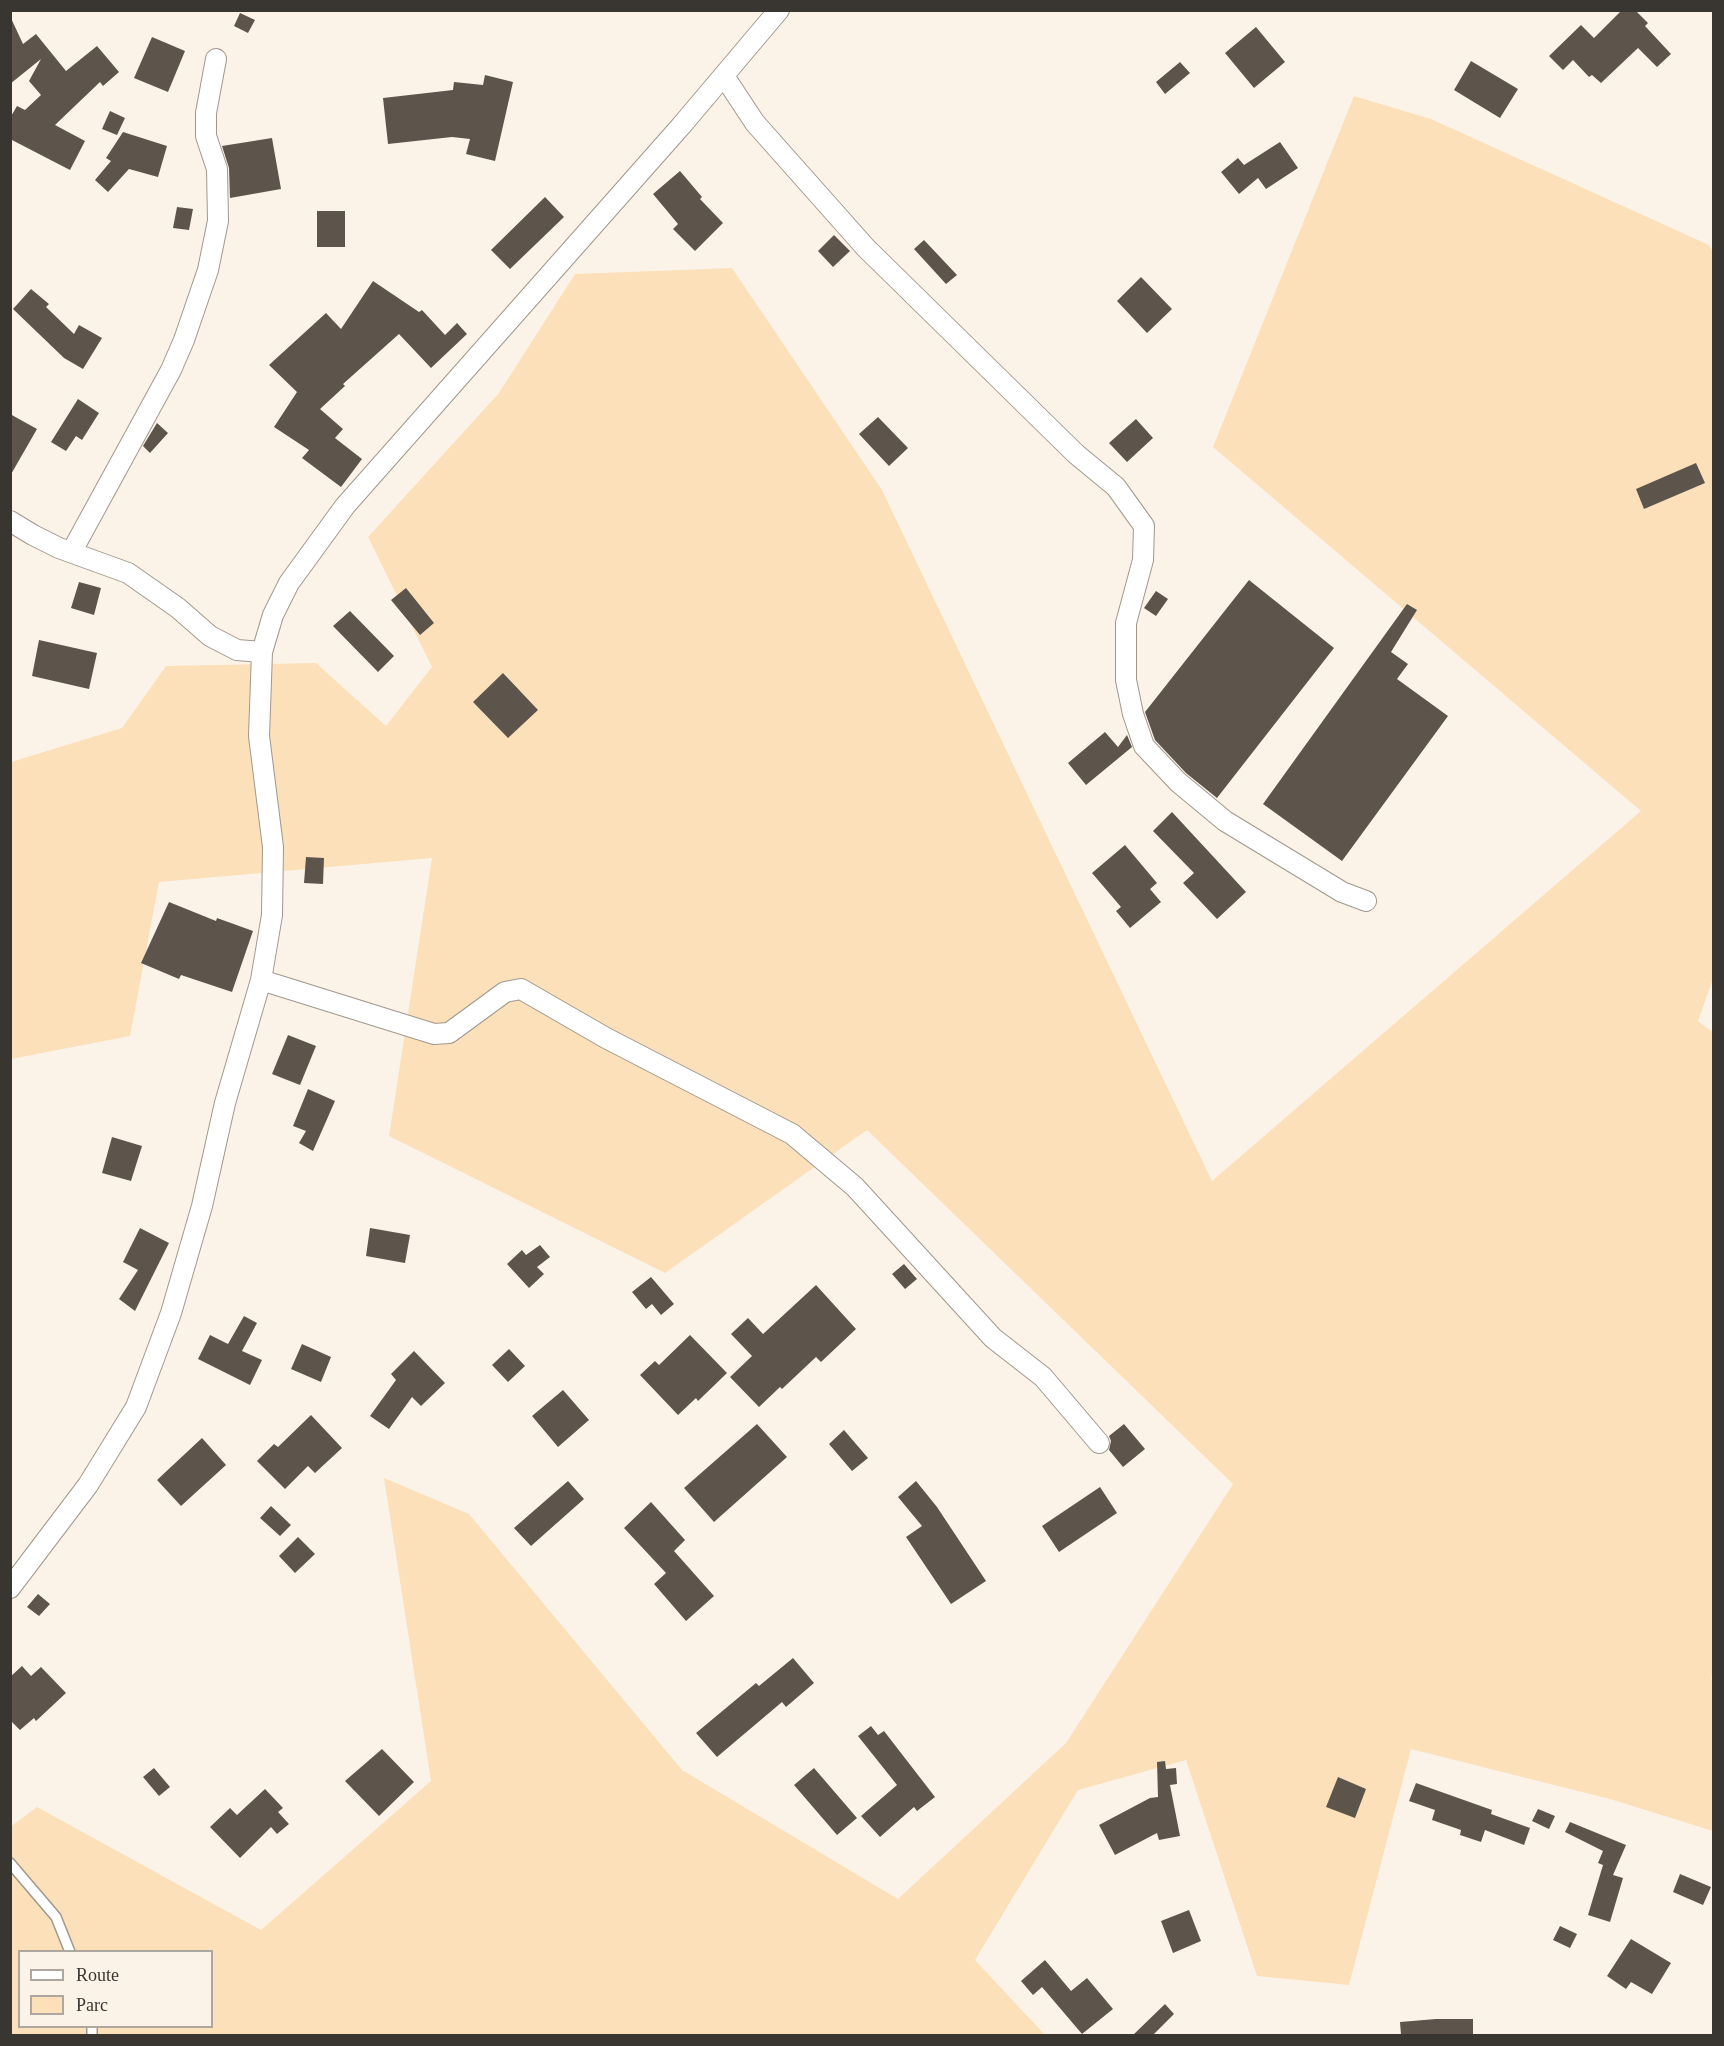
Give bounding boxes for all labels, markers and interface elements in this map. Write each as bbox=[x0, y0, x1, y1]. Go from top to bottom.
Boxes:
legend bbox=[18, 1950, 213, 2028]
text: Route bbox=[76, 1965, 119, 1985]
text: Parc bbox=[76, 1995, 108, 2015]

